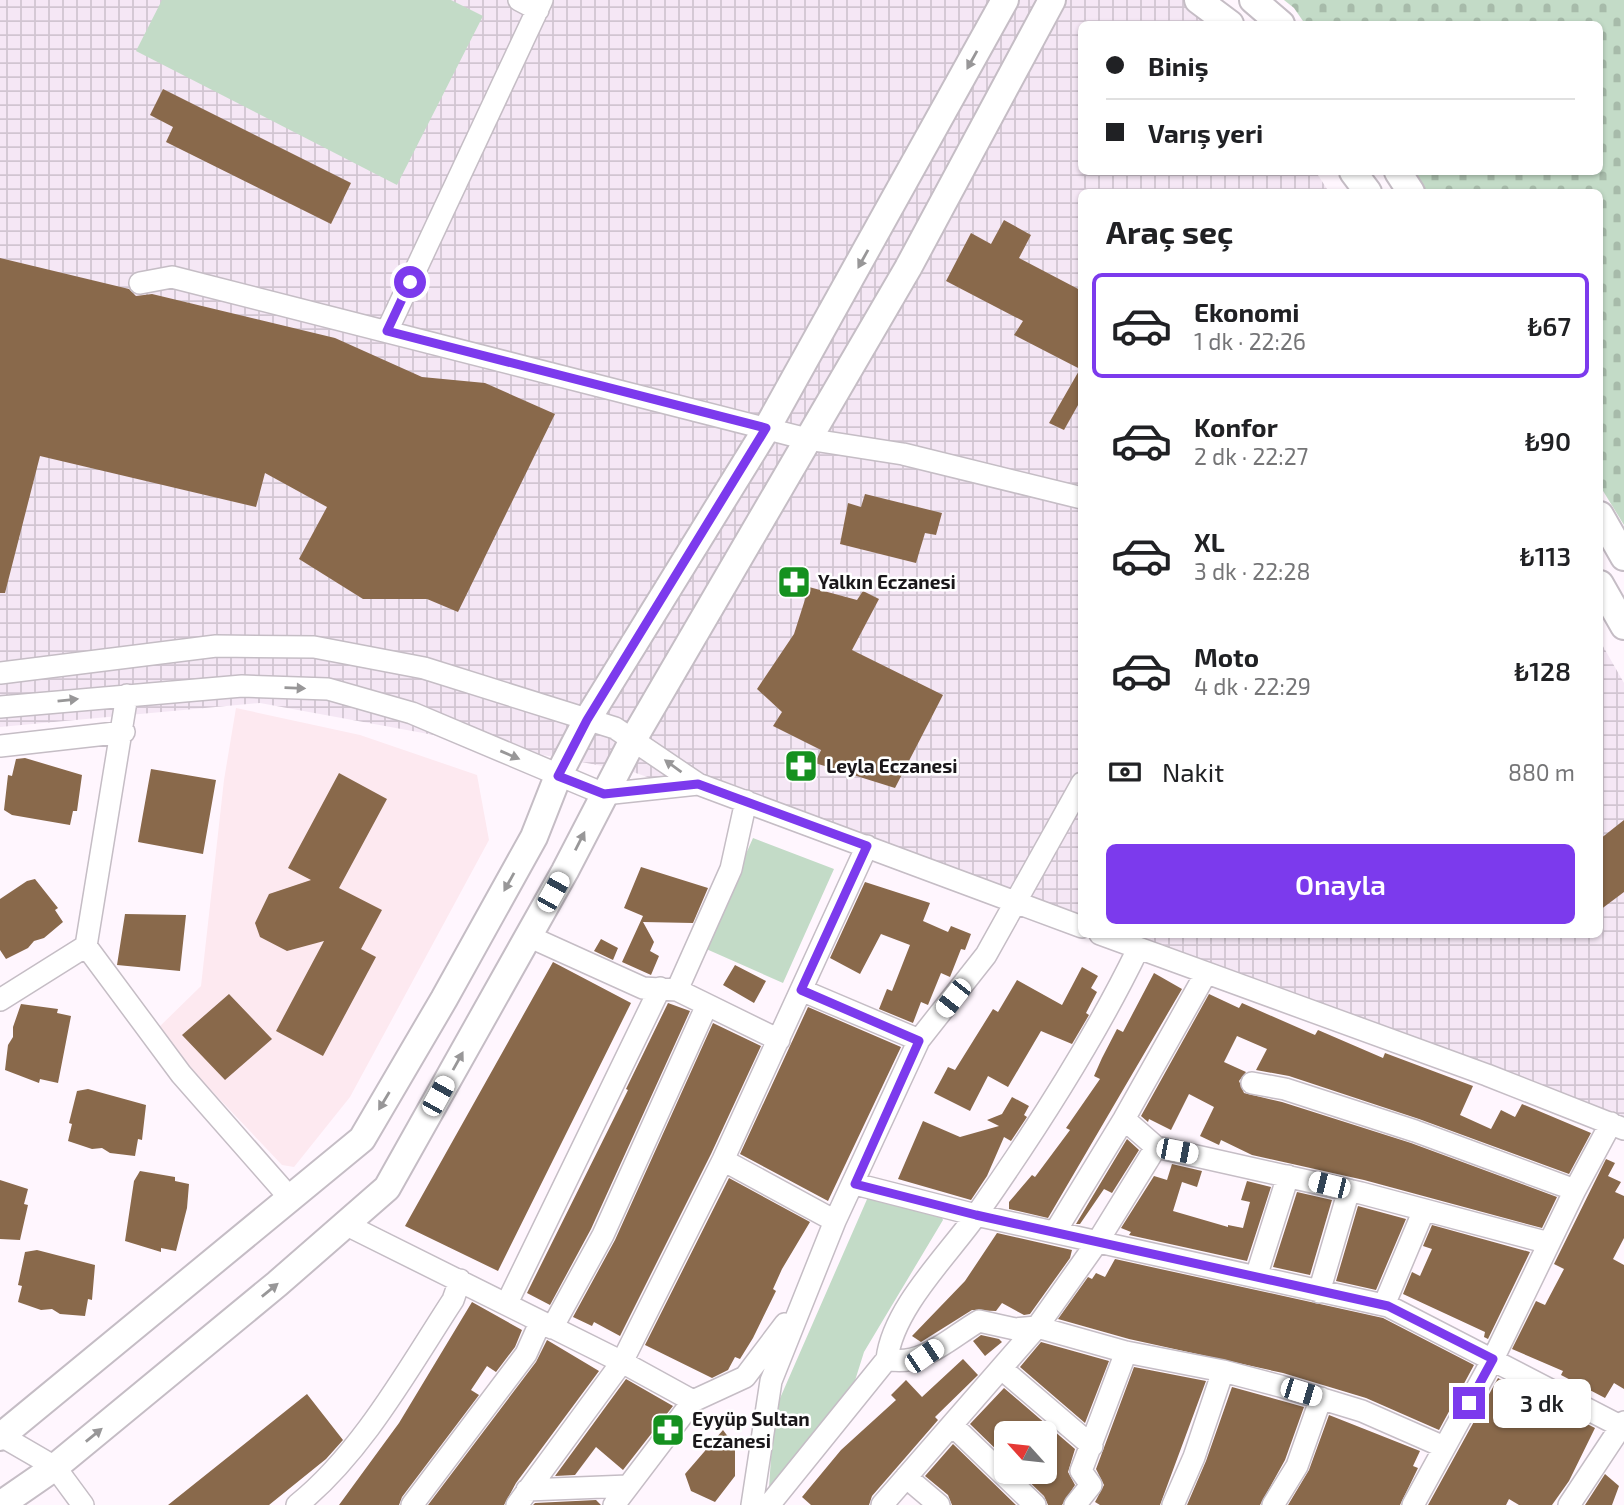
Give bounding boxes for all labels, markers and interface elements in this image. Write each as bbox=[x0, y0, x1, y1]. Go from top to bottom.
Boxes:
one-way arrow bbox=[966, 50, 978, 69]
text: Biniş bbox=[1148, 50, 1208, 81]
text: Varış yeri bbox=[1148, 117, 1263, 148]
text: Araç seç bbox=[1106, 212, 1233, 250]
one-way arrow bbox=[857, 249, 869, 269]
route start bbox=[394, 266, 426, 298]
icon: car bbox=[1110, 294, 1173, 357]
text: Ekonomi bbox=[1194, 296, 1300, 327]
text: ₺67 bbox=[1527, 310, 1571, 341]
text: 1 dk · 22:26 bbox=[1194, 327, 1306, 355]
icon: car bbox=[1110, 409, 1173, 472]
text: Konfor bbox=[1194, 411, 1278, 442]
text: ₺90 bbox=[1525, 425, 1571, 456]
text: 2 dk · 22:27 bbox=[1194, 442, 1308, 470]
icon: car bbox=[1110, 524, 1173, 587]
text: XL bbox=[1194, 526, 1225, 557]
text: ₺113 bbox=[1520, 540, 1571, 571]
text: 3 dk · 22:28 bbox=[1194, 557, 1310, 585]
pharmacy icon: Yalkın Eczanesi bbox=[775, 563, 813, 601]
place label: Yalkın Eczanesi bbox=[818, 570, 956, 593]
icon: car bbox=[1110, 639, 1173, 702]
text: Moto bbox=[1194, 641, 1259, 672]
text: ₺128 bbox=[1514, 655, 1571, 686]
text: 4 dk · 22:29 bbox=[1194, 672, 1311, 700]
one-way arrow bbox=[284, 683, 306, 694]
one-way arrow bbox=[57, 694, 79, 705]
pharmacy icon: Leyla Eczanesi bbox=[782, 747, 820, 785]
one-way arrow bbox=[500, 750, 521, 761]
icon: cash bbox=[1106, 753, 1144, 791]
place label: Leyla Eczanesi bbox=[826, 754, 958, 778]
text: Nakit bbox=[1162, 756, 1224, 787]
text: 880 m bbox=[1508, 758, 1575, 786]
one-way arrow bbox=[664, 759, 682, 773]
one-way arrow bbox=[575, 831, 586, 851]
button: Onayla bbox=[1106, 844, 1575, 924]
car bbox=[534, 869, 573, 915]
one-way arrow bbox=[503, 873, 515, 892]
car bbox=[932, 975, 975, 1021]
one-way arrow bbox=[452, 1052, 464, 1071]
car bbox=[419, 1073, 458, 1119]
one-way arrow bbox=[378, 1092, 390, 1111]
car bbox=[1155, 1137, 1200, 1165]
car bbox=[1307, 1170, 1352, 1200]
one-way arrow bbox=[260, 1283, 278, 1298]
car bbox=[901, 1336, 948, 1376]
car bbox=[1278, 1376, 1325, 1408]
callout: 3 dk bbox=[1494, 1378, 1592, 1428]
route end bbox=[1453, 1387, 1485, 1419]
text: 3 dk bbox=[1520, 1389, 1564, 1417]
place label: Eyyüp Sultan Eczanesi bbox=[692, 1407, 810, 1452]
pharmacy icon: Eyyüp Sultan Eczanesi bbox=[649, 1411, 687, 1449]
north arrow bbox=[994, 1421, 1057, 1484]
map controls bbox=[994, 1421, 1057, 1484]
one-way arrow bbox=[85, 1428, 102, 1443]

